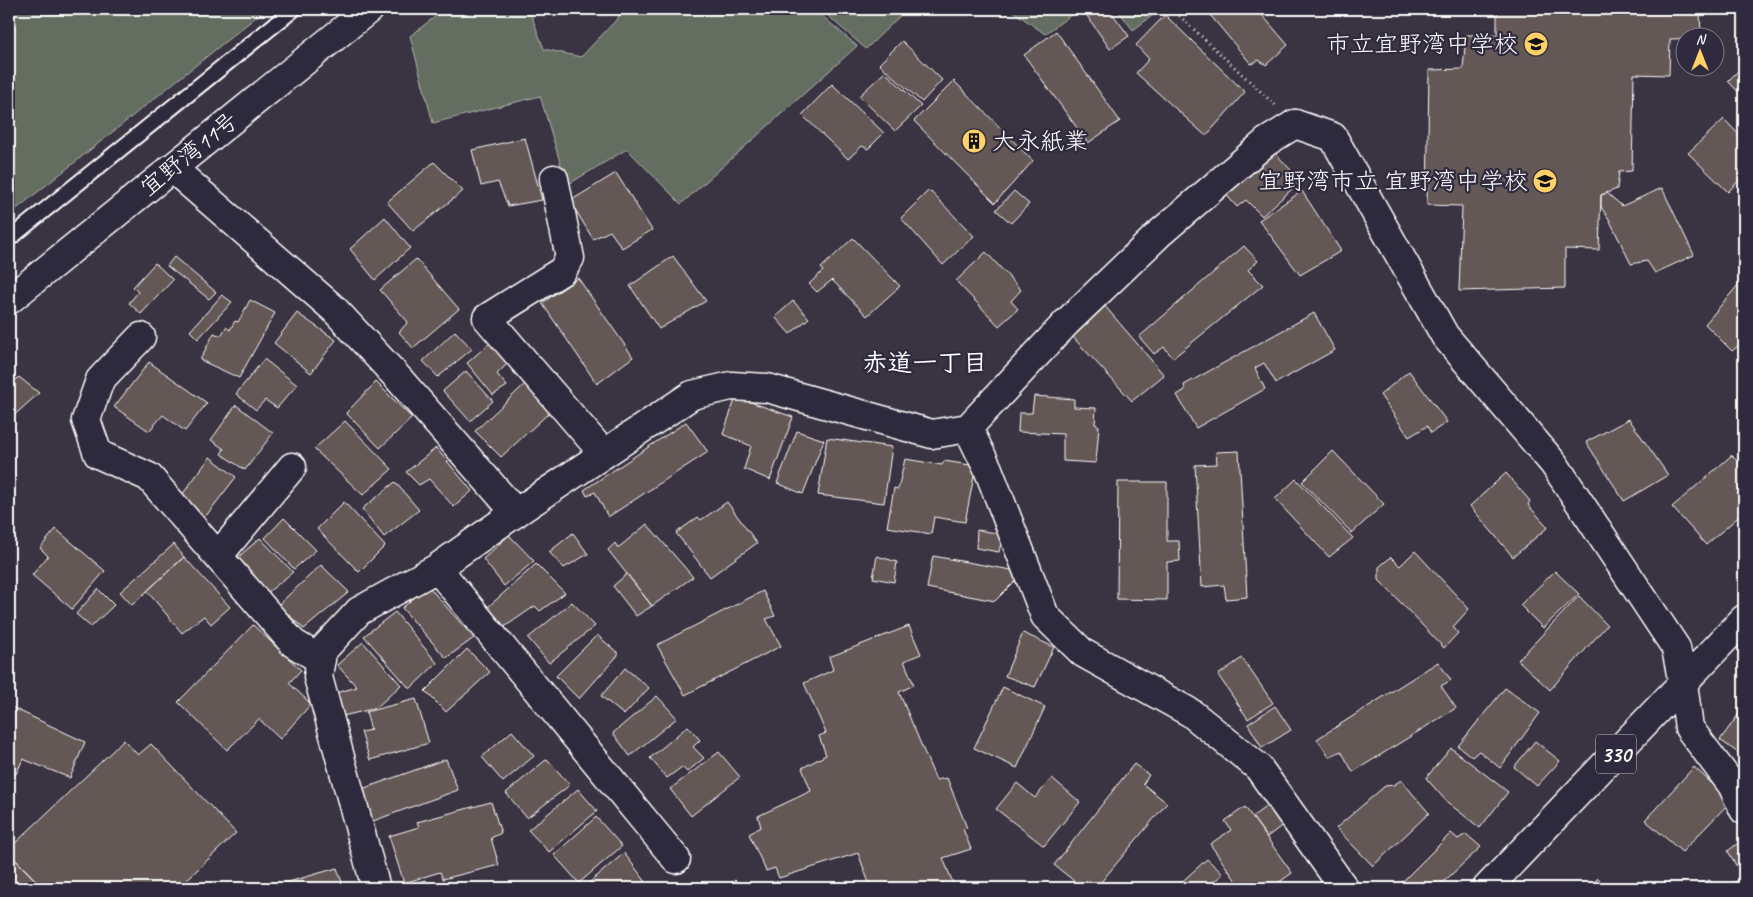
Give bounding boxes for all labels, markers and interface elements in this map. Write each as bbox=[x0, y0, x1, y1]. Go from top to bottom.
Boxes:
north arrow bbox=[1676, 28, 1726, 78]
place label: 市立宜野湾中学校 bbox=[1326, 29, 1518, 59]
school or university icon: 市立宜野湾中学校 bbox=[1523, 31, 1549, 57]
text: N bbox=[1696, 31, 1707, 48]
street label: 宜野湾11号 bbox=[134, 105, 244, 203]
place label: 大永紙業 bbox=[992, 126, 1088, 156]
building icon: 大永紙業 bbox=[961, 128, 987, 154]
place label: 宜野湾市立 宜野湾中学校 bbox=[1258, 166, 1528, 196]
school or university icon: 宜野湾市立 宜野湾中学校 bbox=[1532, 168, 1558, 194]
district label: 赤道一丁目 bbox=[862, 347, 988, 379]
road number: 330 bbox=[1596, 734, 1636, 774]

